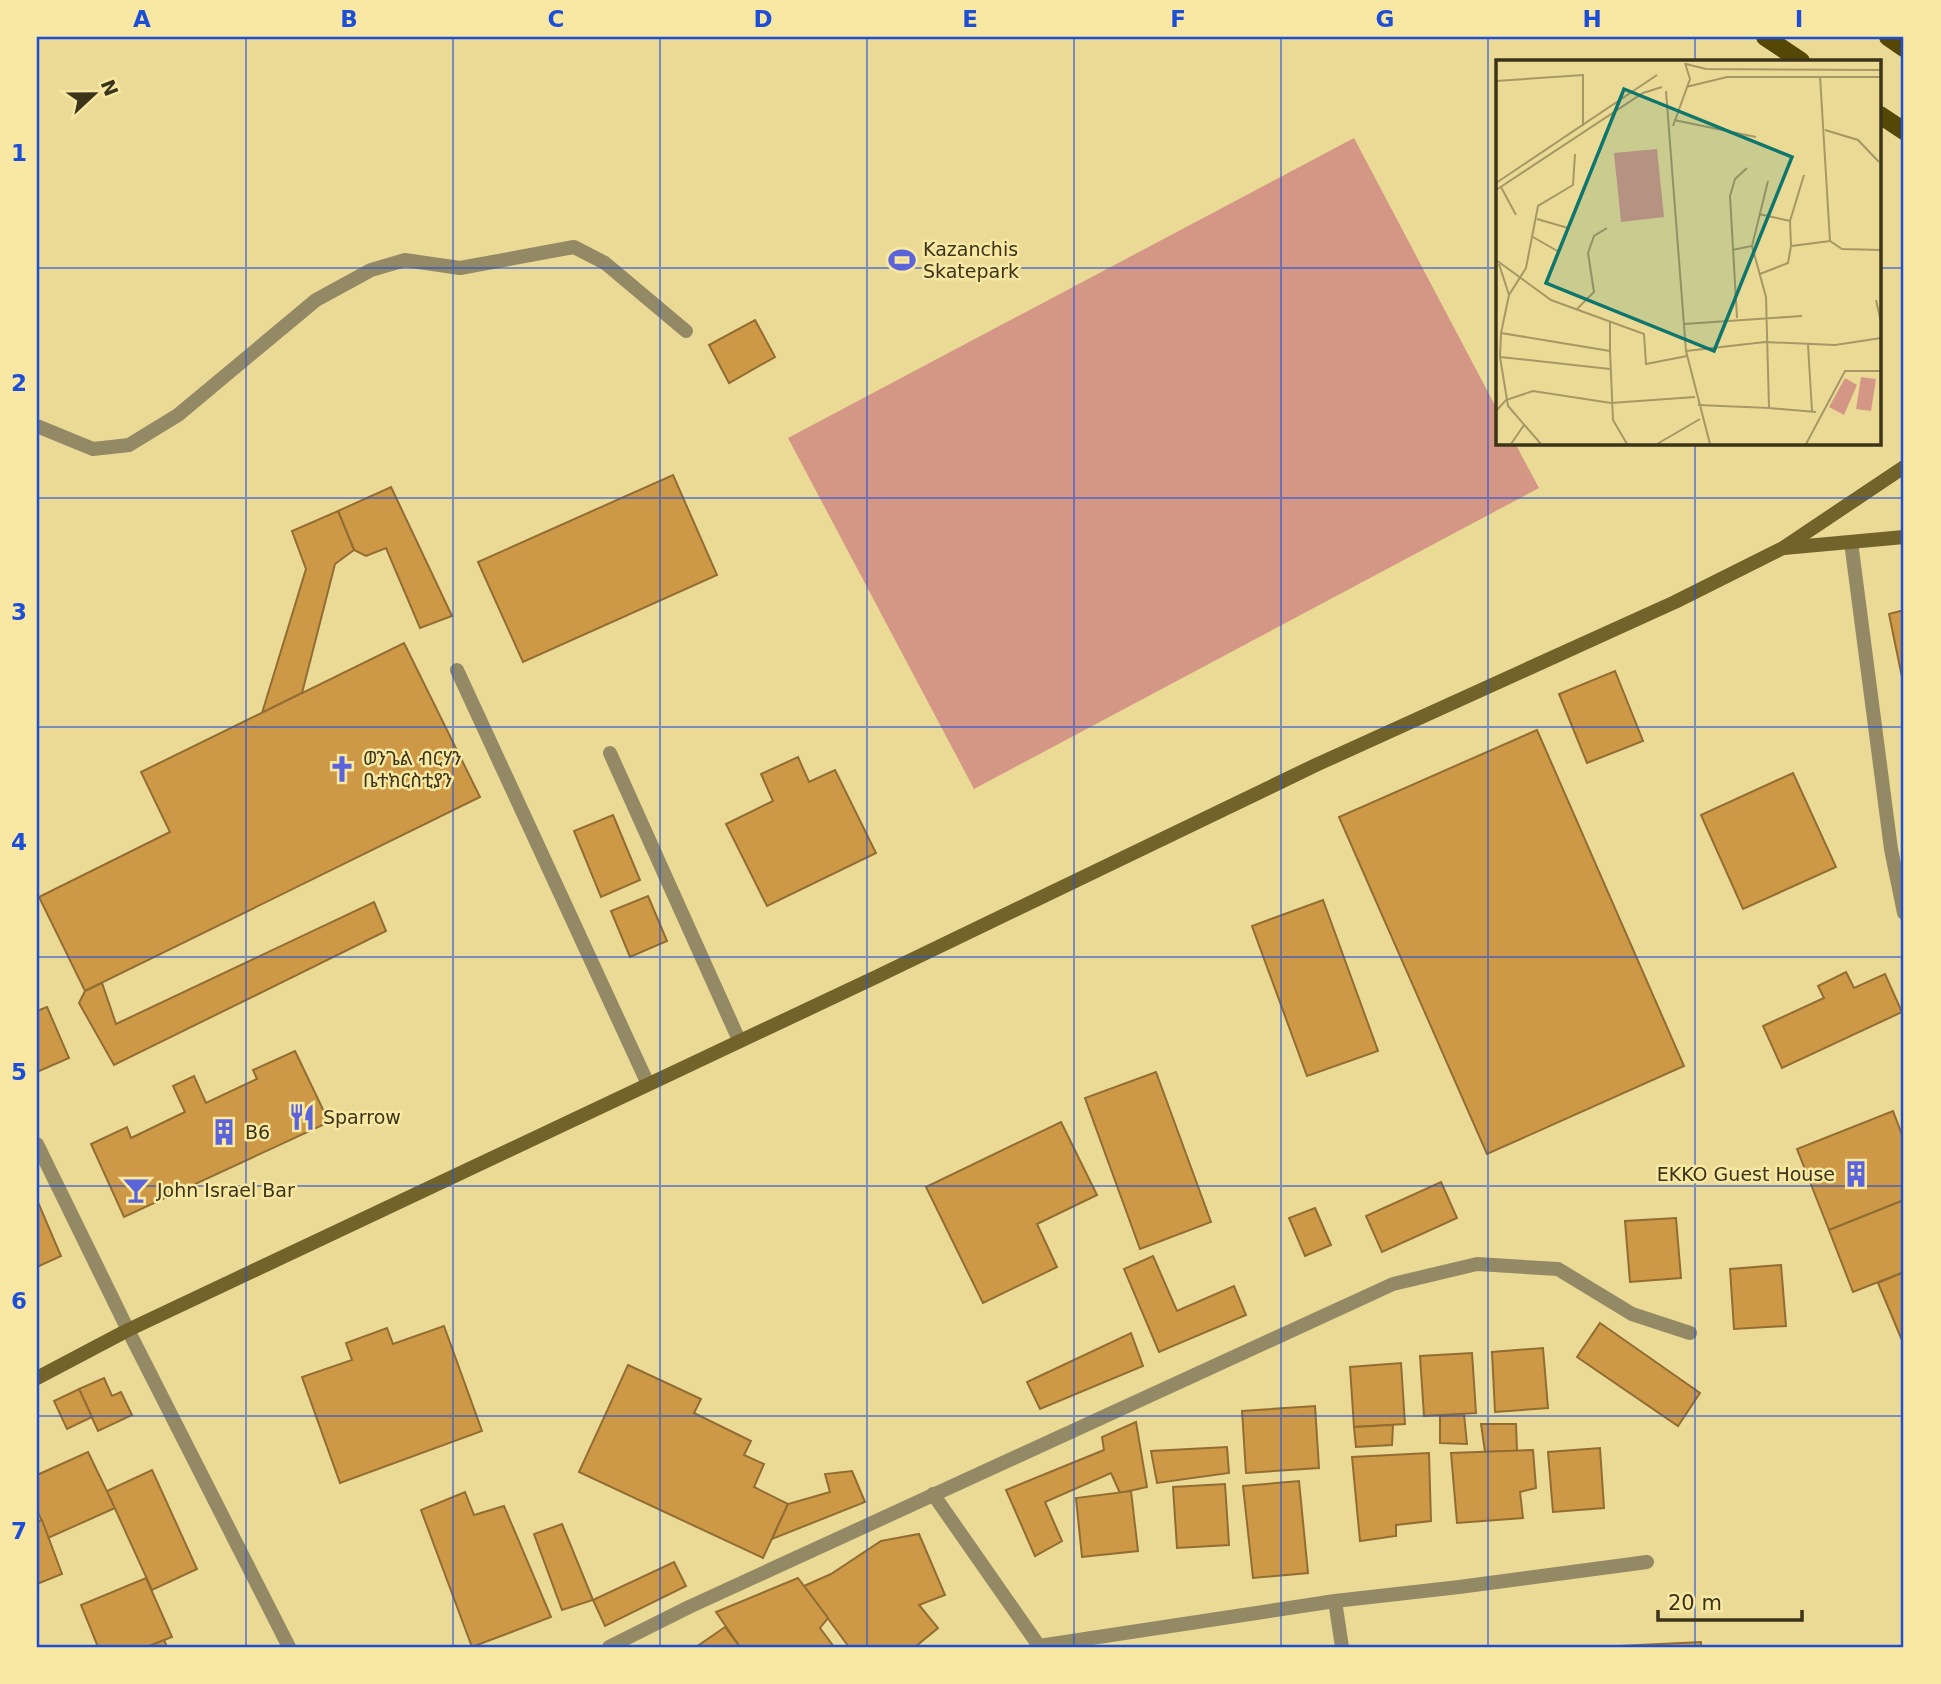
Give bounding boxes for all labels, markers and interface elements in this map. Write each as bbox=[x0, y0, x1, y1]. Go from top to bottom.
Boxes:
text: A bbox=[133, 6, 151, 32]
text: B bbox=[340, 6, 358, 32]
text: C bbox=[548, 6, 564, 32]
text: D bbox=[753, 6, 773, 32]
text: E bbox=[962, 6, 978, 32]
text: F bbox=[1170, 6, 1186, 32]
text: G bbox=[1376, 6, 1394, 32]
text: H bbox=[1582, 6, 1602, 32]
text: I bbox=[1795, 6, 1803, 32]
north arrow bbox=[60, 60, 130, 130]
inset map bbox=[1496, 60, 1882, 444]
text: N bbox=[97, 76, 123, 99]
text: 1 bbox=[11, 140, 27, 166]
place label: Kazanchis Skatepark bbox=[923, 238, 1019, 282]
sports icon: Kazanchis Skatepark bbox=[887, 245, 917, 275]
text: 2 bbox=[11, 370, 27, 396]
text: 3 bbox=[11, 599, 27, 625]
place label: ወንጌል ብርሃን ቤተክርስቲያን bbox=[363, 747, 462, 791]
church icon: ወንጌል ብርሃን ቤተክርስቲያን bbox=[327, 754, 357, 784]
text: 4 bbox=[11, 829, 27, 855]
text: 5 bbox=[11, 1059, 27, 1085]
restaurant icon: Sparrow bbox=[287, 1102, 317, 1132]
place label: Sparrow bbox=[323, 1106, 401, 1128]
building icon: B6 bbox=[209, 1117, 239, 1147]
place label: B6 bbox=[245, 1121, 270, 1143]
building icon: EKKO Guest House bbox=[1841, 1159, 1871, 1189]
place label: EKKO Guest House bbox=[1657, 1163, 1835, 1185]
bar icon: John Israel Bar bbox=[121, 1175, 151, 1205]
place label: John Israel Bar bbox=[156, 1179, 295, 1201]
text: 6 bbox=[11, 1288, 27, 1314]
text: 7 bbox=[11, 1518, 27, 1544]
scale bar bbox=[1658, 1579, 1801, 1623]
text: 20 m bbox=[1668, 1591, 1722, 1615]

